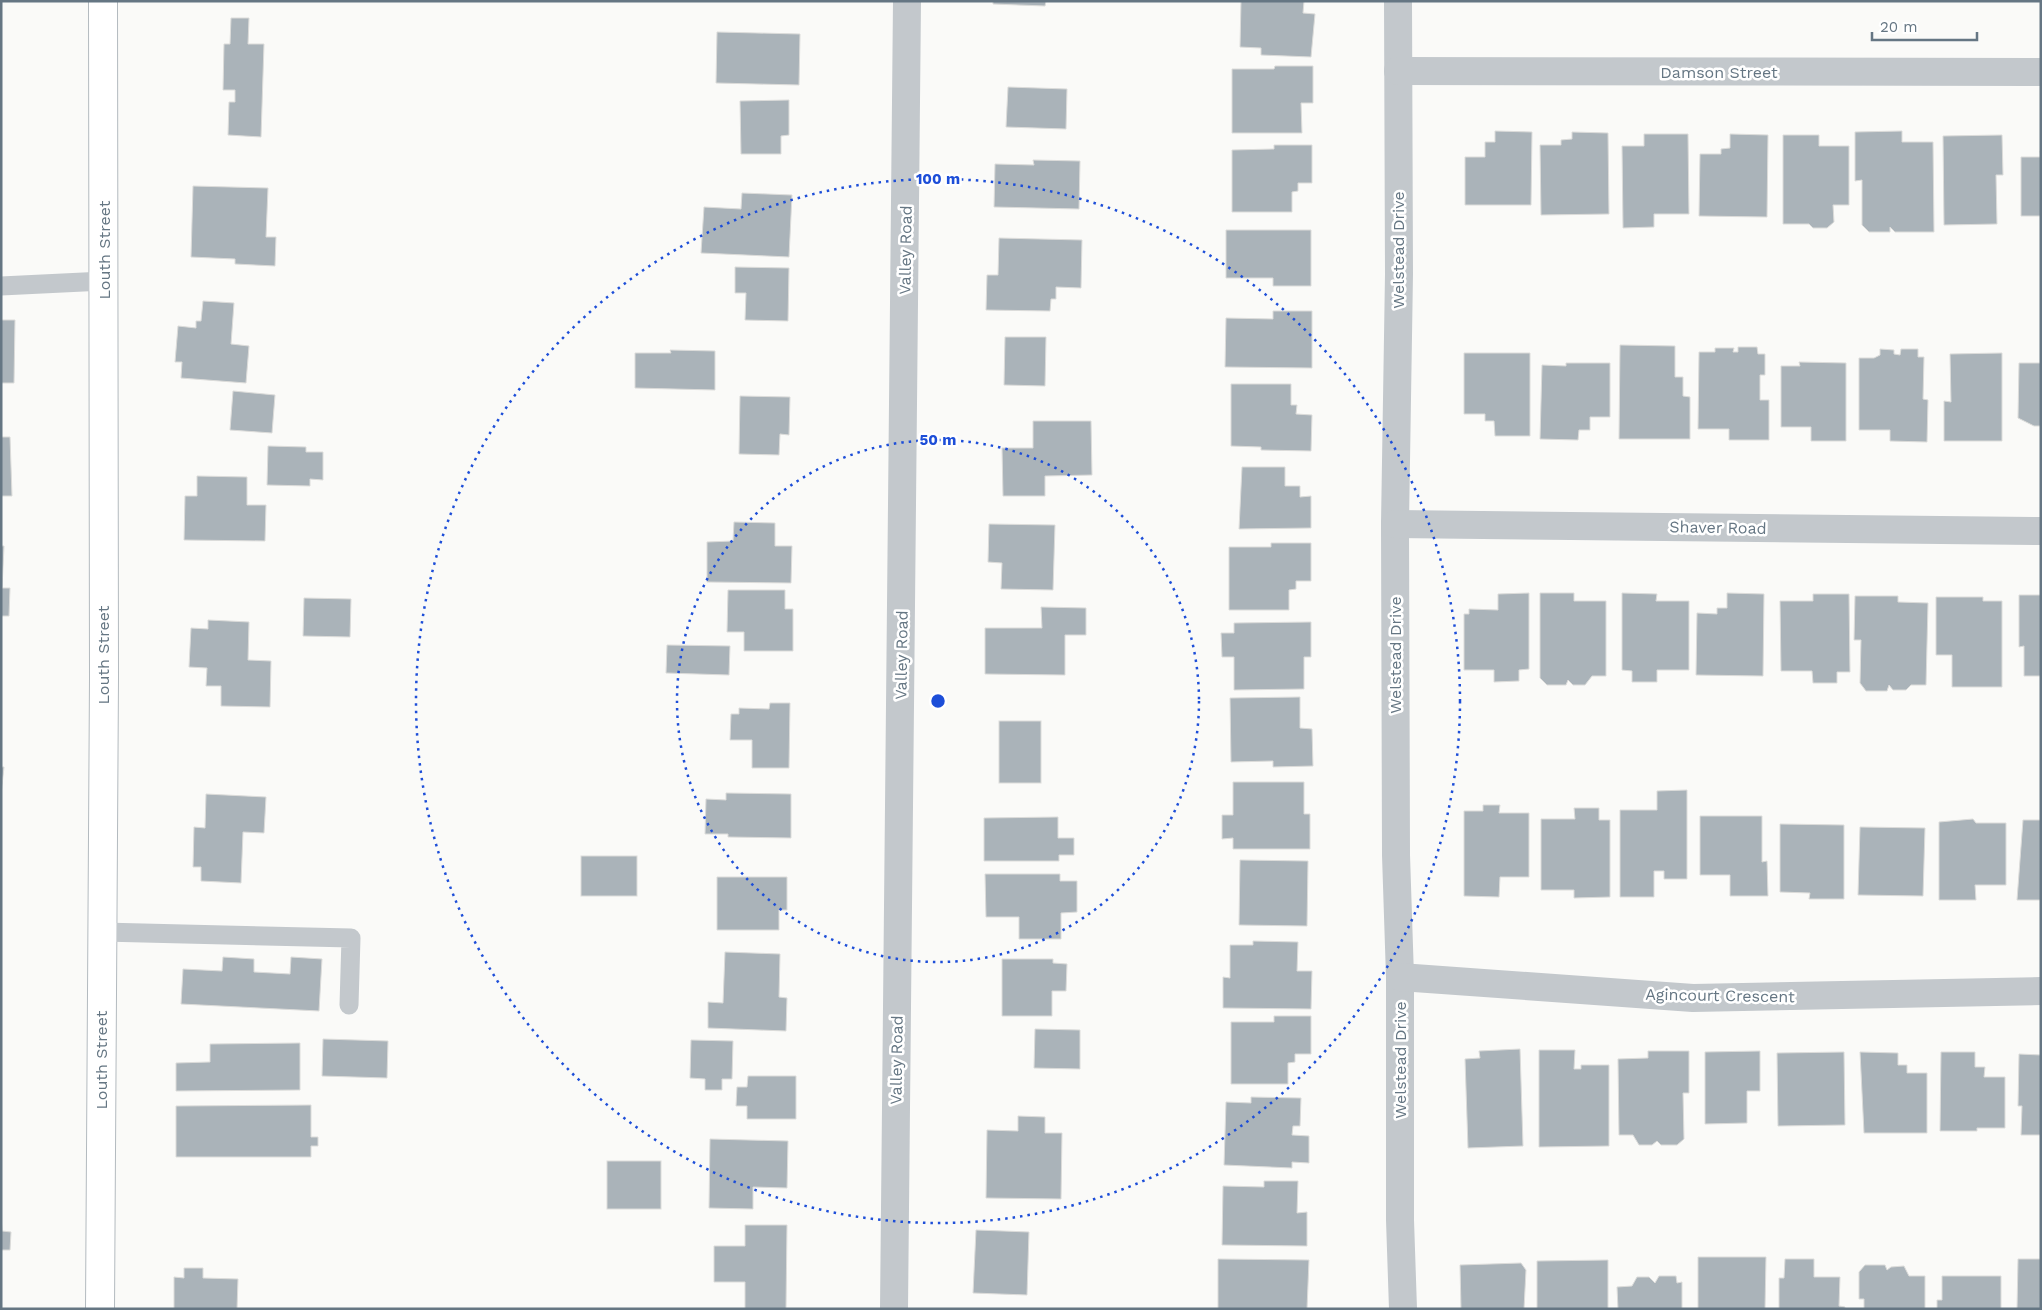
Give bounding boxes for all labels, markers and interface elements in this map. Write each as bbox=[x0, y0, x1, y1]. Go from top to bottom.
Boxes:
scale bar bbox=[1872, 10, 1977, 42]
text: 20 m bbox=[1880, 18, 1918, 36]
street label: Damson Street bbox=[1660, 63, 1778, 82]
text: 100 m bbox=[916, 170, 960, 188]
street label: Welstead Drive bbox=[1389, 191, 1408, 309]
street label: Louth Street bbox=[95, 200, 114, 300]
street label: Valley Road bbox=[895, 205, 916, 295]
text: 50 m bbox=[920, 431, 956, 449]
street label: Shaver Road bbox=[1669, 517, 1767, 538]
street label: Welstead Drive bbox=[1386, 596, 1405, 714]
street label: Louth Street bbox=[94, 605, 113, 705]
street label: Valley Road bbox=[891, 610, 912, 700]
centre of rings bbox=[929, 692, 947, 710]
street label: Agincourt Crescent bbox=[1645, 985, 1795, 1006]
street label: Welstead Drive bbox=[1391, 1001, 1410, 1119]
street label: Louth Street bbox=[92, 1010, 111, 1110]
street label: Valley Road bbox=[886, 1015, 907, 1105]

